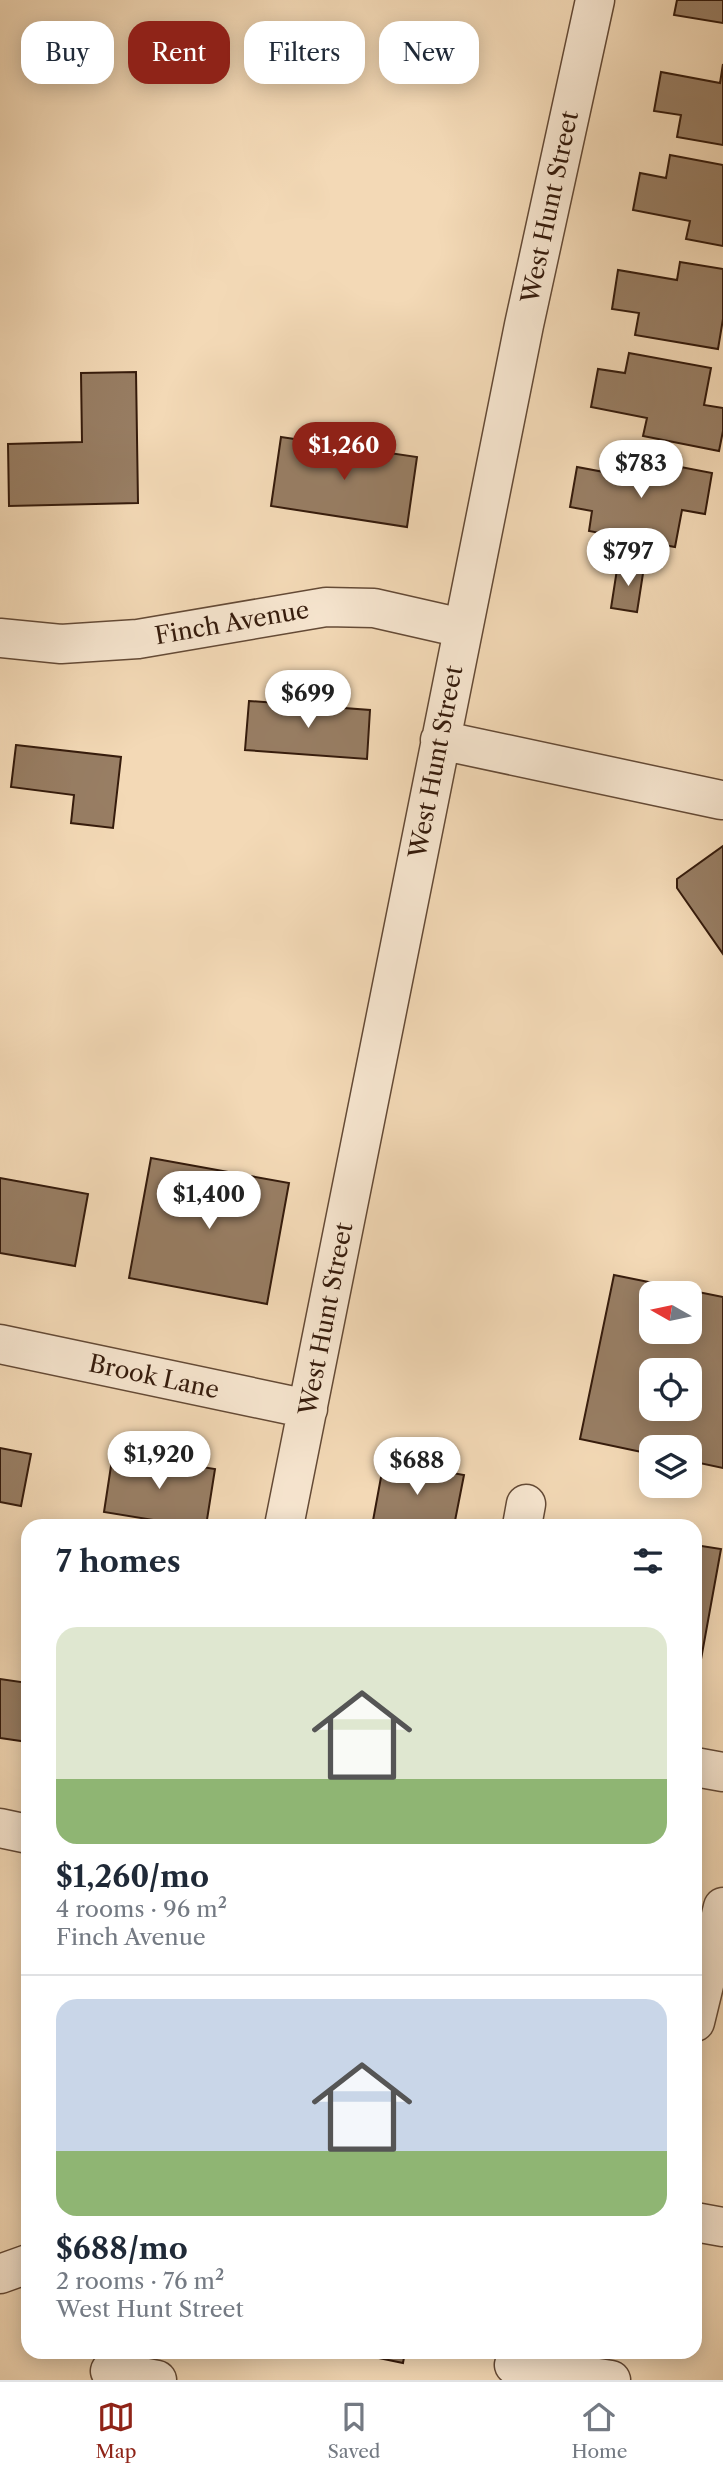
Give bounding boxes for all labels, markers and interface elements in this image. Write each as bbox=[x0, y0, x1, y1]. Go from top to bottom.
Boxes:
chip: Buy bbox=[21, 21, 114, 84]
chip: Rent bbox=[128, 21, 230, 84]
chip: Filters bbox=[244, 21, 365, 84]
chip: New bbox=[379, 21, 479, 84]
street label: West Hunt Street bbox=[515, 108, 584, 307]
pin: $1,260 bbox=[287, 422, 401, 482]
text: $1,260 bbox=[308, 431, 380, 459]
pin: $783 bbox=[600, 440, 682, 500]
text: $783 bbox=[615, 449, 667, 477]
pin: $797 bbox=[587, 528, 669, 588]
text: $797 bbox=[603, 537, 653, 565]
street label: Finch Avenue bbox=[152, 595, 311, 650]
street label: West Hunt Street bbox=[402, 663, 469, 862]
pin: $699 bbox=[267, 670, 349, 730]
text: $699 bbox=[281, 679, 335, 707]
pin: $1,400 bbox=[152, 1172, 266, 1231]
text: $1,400 bbox=[173, 1180, 245, 1208]
street label: West Hunt Street bbox=[292, 1220, 359, 1419]
north arrow bbox=[639, 1281, 702, 1344]
map controls bbox=[639, 1281, 702, 1498]
street label: Brook Lane bbox=[86, 1349, 222, 1404]
button: locate bbox=[639, 1358, 702, 1421]
pin: $1,920 bbox=[102, 1432, 216, 1491]
button: layers bbox=[639, 1435, 702, 1498]
pin: $688 bbox=[376, 1438, 458, 1497]
text: $1,920 bbox=[124, 1440, 194, 1468]
text: $688 bbox=[390, 1446, 444, 1474]
icon: filters bbox=[629, 1542, 667, 1580]
text: 7 homes bbox=[56, 1543, 181, 1580]
icon: home bbox=[299, 1672, 425, 1798]
text: $1,260/mo bbox=[56, 1858, 209, 1895]
text: 4 rooms · 96 m² bbox=[56, 1895, 227, 1923]
text: Finch Avenue bbox=[56, 1923, 206, 1951]
icon: home bbox=[299, 2044, 425, 2170]
text: $688/mo bbox=[56, 2230, 188, 2267]
text: 2 rooms · 76 m² bbox=[56, 2267, 224, 2295]
text: West Hunt Street bbox=[56, 2295, 244, 2323]
tab: Map bbox=[96, 2398, 136, 2463]
tab: Saved bbox=[328, 2398, 380, 2463]
tab: Home bbox=[572, 2398, 627, 2463]

